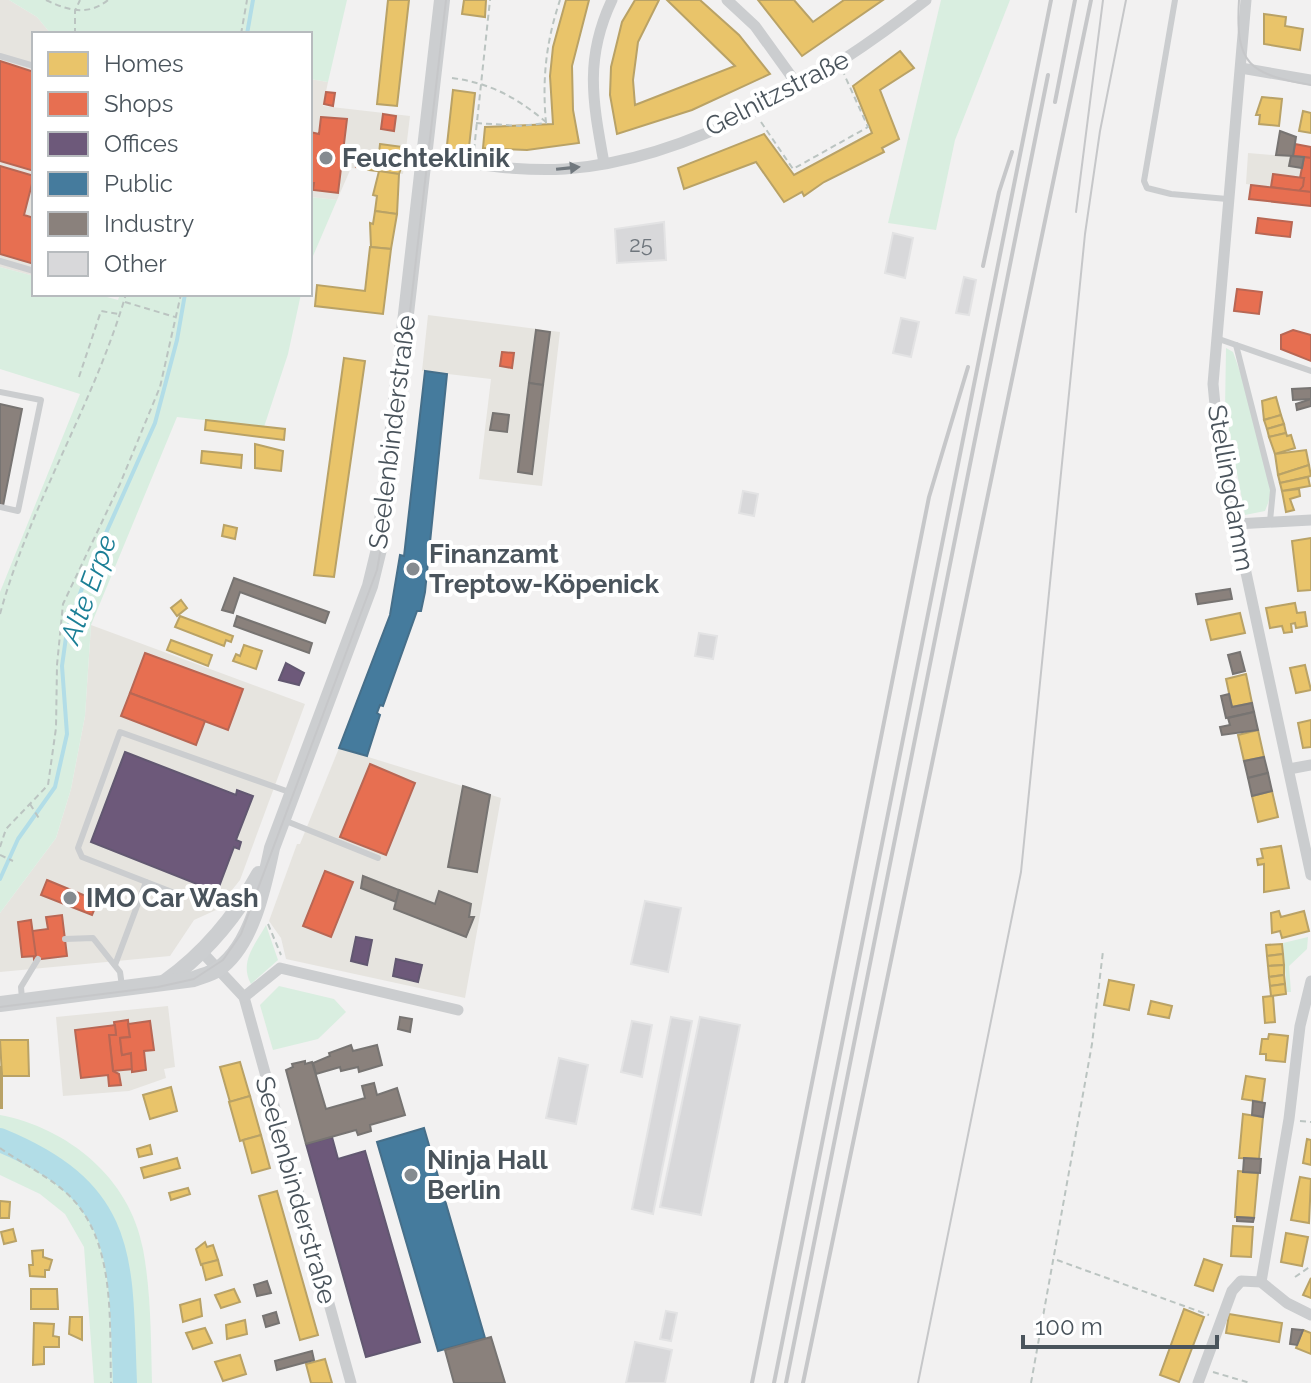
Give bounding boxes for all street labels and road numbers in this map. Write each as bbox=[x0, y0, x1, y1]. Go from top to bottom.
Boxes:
street label: Gelnitzstraße bbox=[700, 44, 854, 142]
street label: Seelenbinderstraße bbox=[363, 313, 421, 551]
street label: Stellingdamm bbox=[1202, 402, 1260, 574]
street label: Seelenbinderstraße bbox=[249, 1073, 343, 1307]

